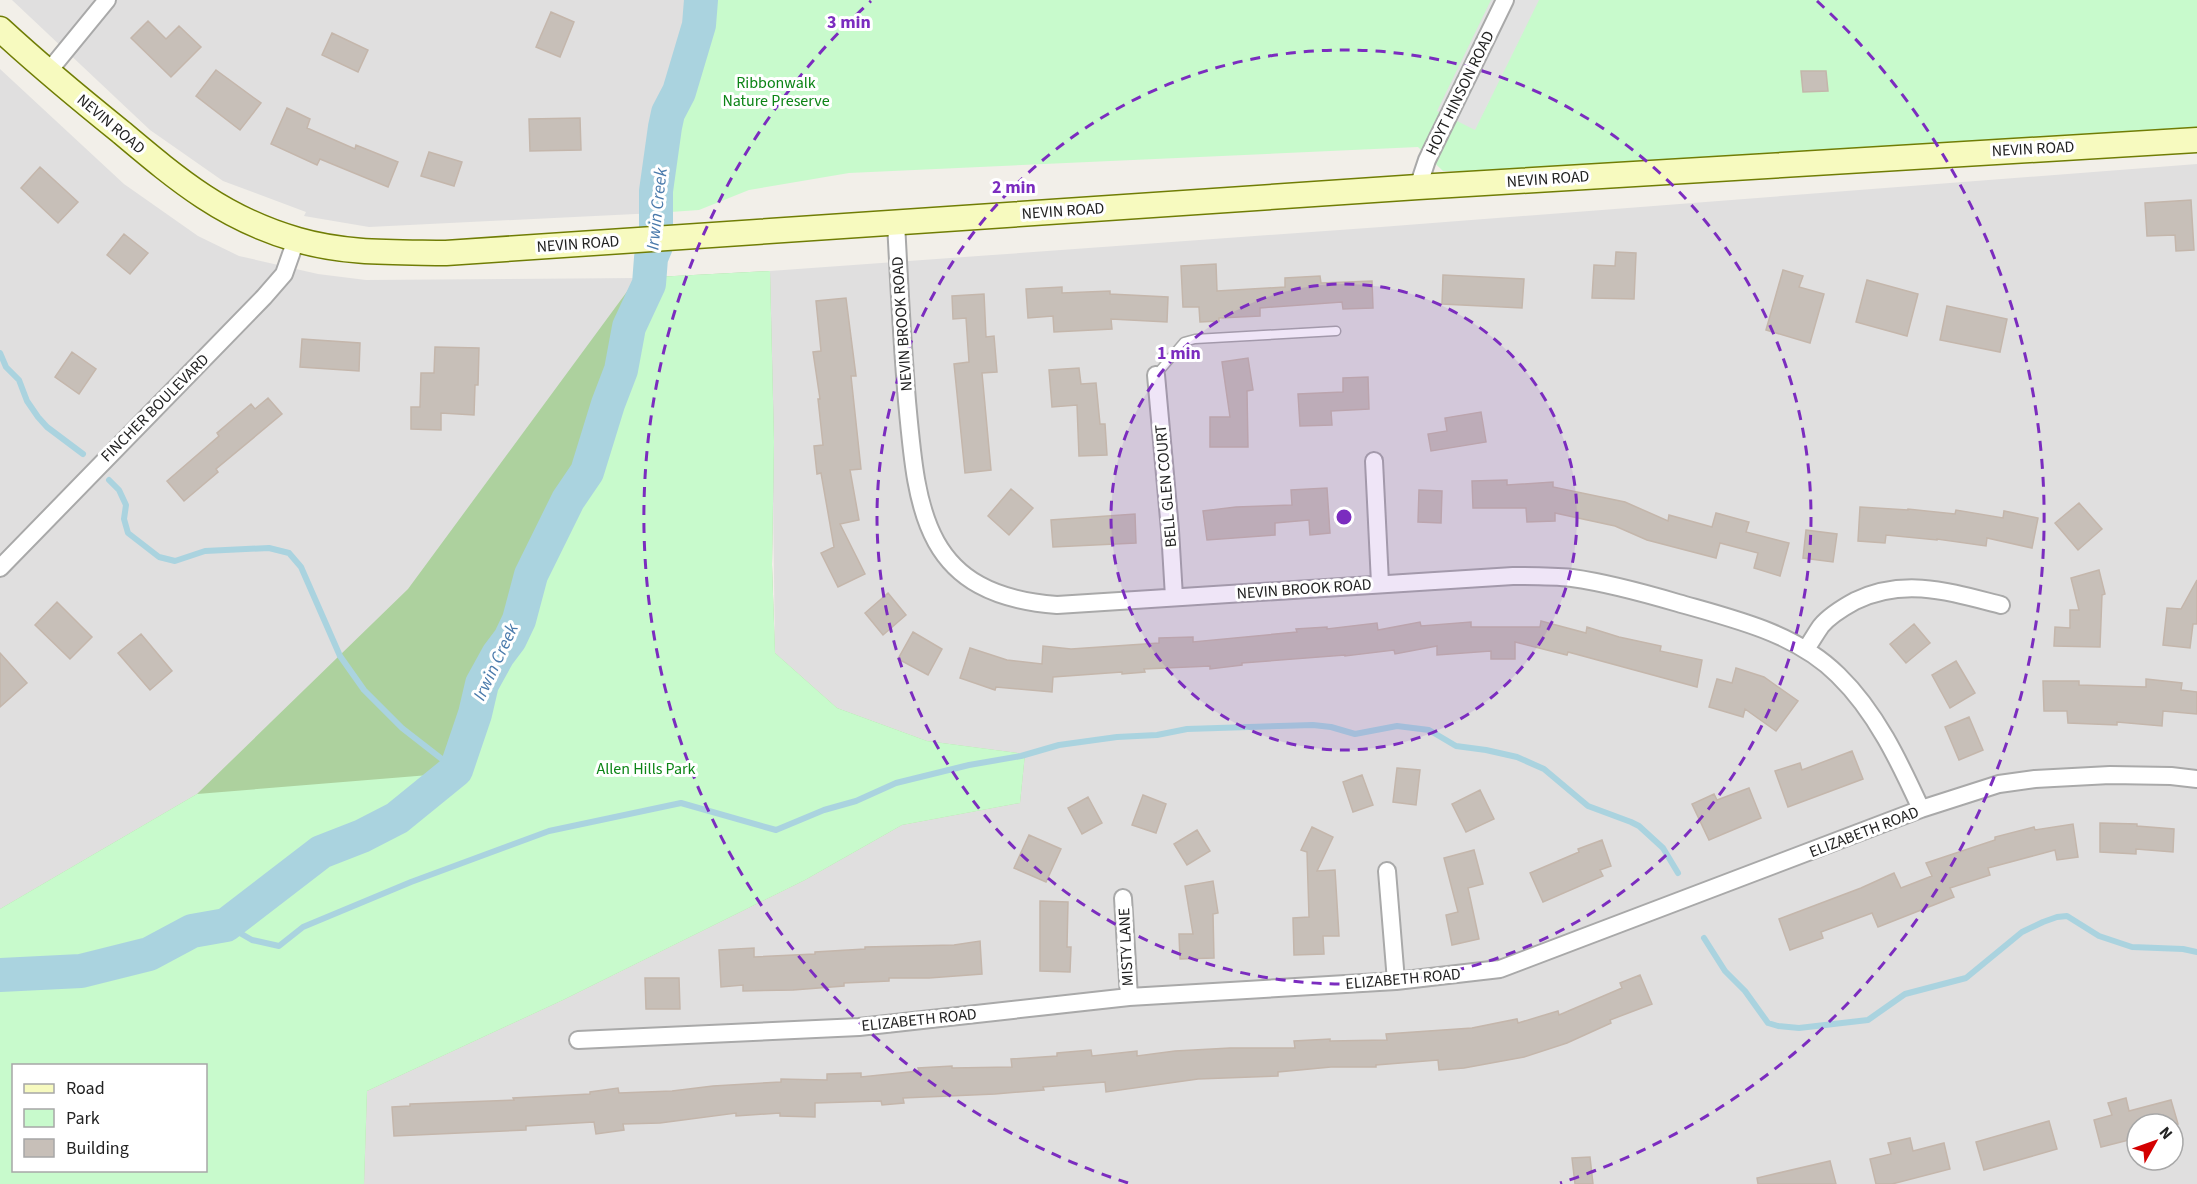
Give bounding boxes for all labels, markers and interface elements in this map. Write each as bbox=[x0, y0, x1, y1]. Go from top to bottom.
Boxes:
text: 3 min bbox=[827, 10, 871, 35]
street label: HOYT HINSON ROAD bbox=[1420, 27, 1500, 159]
park label: Ribbonwalk Nature Preserve bbox=[722, 72, 830, 112]
street label: NEVIN ROAD bbox=[72, 89, 150, 159]
street label: NEVIN ROAD bbox=[1991, 136, 2075, 162]
street label: NEVIN ROAD bbox=[1506, 165, 1590, 193]
water label: Irwin Creek bbox=[640, 166, 674, 251]
text: 2 min bbox=[992, 175, 1036, 200]
street label: NEVIN ROAD bbox=[1021, 197, 1105, 225]
street label: NEVIN ROAD bbox=[536, 230, 620, 258]
street label: NEVIN BROOK ROAD bbox=[886, 256, 918, 392]
text: 1 min bbox=[1157, 341, 1201, 366]
street label: FINCHER BOULEVARD bbox=[96, 349, 214, 467]
street label: BELL GLEN COURT bbox=[1150, 423, 1182, 548]
centre of rings bbox=[1334, 507, 1354, 527]
street label: NEVIN BROOK ROAD bbox=[1236, 573, 1372, 605]
water label: Irwin Creek bbox=[467, 619, 525, 705]
park label: Allen Hills Park bbox=[596, 758, 696, 780]
street label: ELIZABETH ROAD bbox=[1806, 801, 1922, 863]
street label: MISTY LANE bbox=[1113, 907, 1139, 987]
street label: ELIZABETH ROAD bbox=[1344, 963, 1462, 995]
street label: ELIZABETH ROAD bbox=[860, 1003, 978, 1037]
legend bbox=[12, 1064, 207, 1172]
text: Road bbox=[66, 1076, 105, 1101]
text: Park bbox=[66, 1106, 100, 1131]
north arrow bbox=[2125, 1112, 2185, 1172]
text: N bbox=[2154, 1122, 2178, 1144]
text: Building bbox=[66, 1136, 129, 1161]

